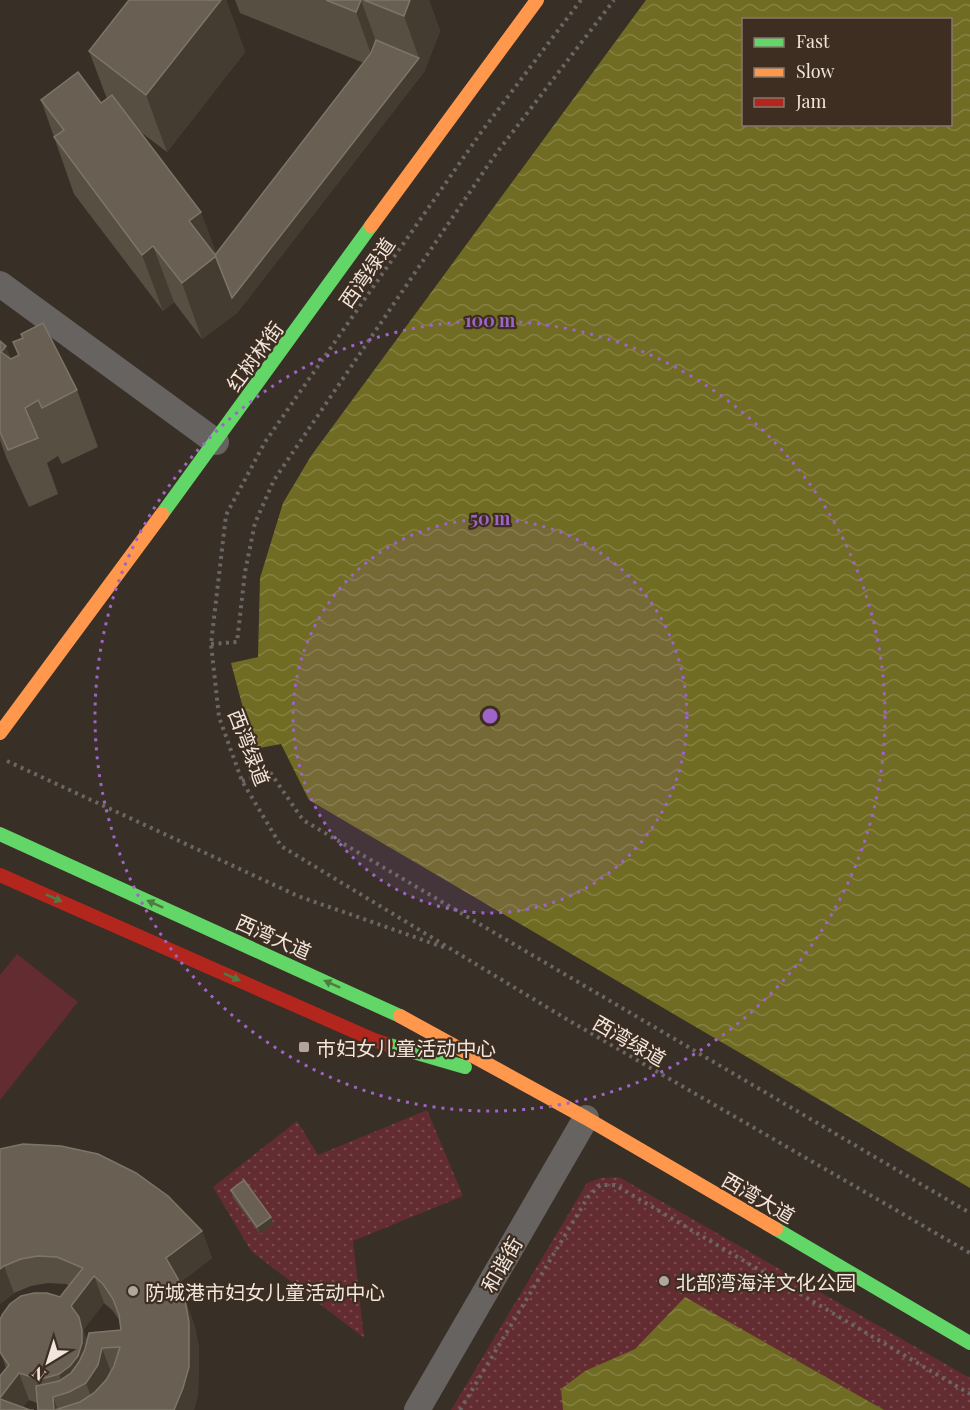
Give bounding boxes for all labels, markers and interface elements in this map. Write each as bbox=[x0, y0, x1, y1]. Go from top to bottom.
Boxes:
legend bbox=[742, 18, 952, 126]
text: Fast bbox=[796, 29, 830, 53]
text: Slow bbox=[796, 59, 834, 83]
text: Jam bbox=[795, 89, 826, 113]
street label: 西湾绿道 bbox=[332, 231, 400, 313]
text: 100 m bbox=[465, 308, 516, 332]
street label: 红树林街 bbox=[220, 316, 288, 396]
text: 50 m bbox=[470, 506, 511, 530]
street label: 西湾绿道 bbox=[223, 705, 277, 789]
centre of rings bbox=[480, 706, 500, 726]
one-way arrow bbox=[45, 894, 62, 903]
one-way arrow bbox=[146, 899, 163, 908]
street label: 西湾大道 bbox=[232, 907, 316, 965]
one-way arrow bbox=[223, 972, 241, 982]
one-way arrow bbox=[324, 979, 341, 988]
street label: 西湾绿道 bbox=[589, 1008, 671, 1072]
place label: 巿妇女儿童活动中心 bbox=[316, 1034, 496, 1061]
marker: 巿妇女儿童活动中心 bbox=[297, 1040, 311, 1054]
street label: 西湾大道 bbox=[718, 1165, 800, 1229]
street label: 和谐街 bbox=[474, 1231, 528, 1297]
place label: 北部湾海洋文化公园 bbox=[676, 1268, 856, 1295]
marker: 北部湾海洋文化公园 bbox=[657, 1274, 671, 1288]
place label: 防城港市妇女儿童活动中心 bbox=[145, 1278, 385, 1305]
marker: 防城港市妇女儿童活动中心 bbox=[126, 1284, 140, 1298]
north arrow bbox=[18, 1332, 78, 1392]
text: N bbox=[27, 1362, 49, 1386]

